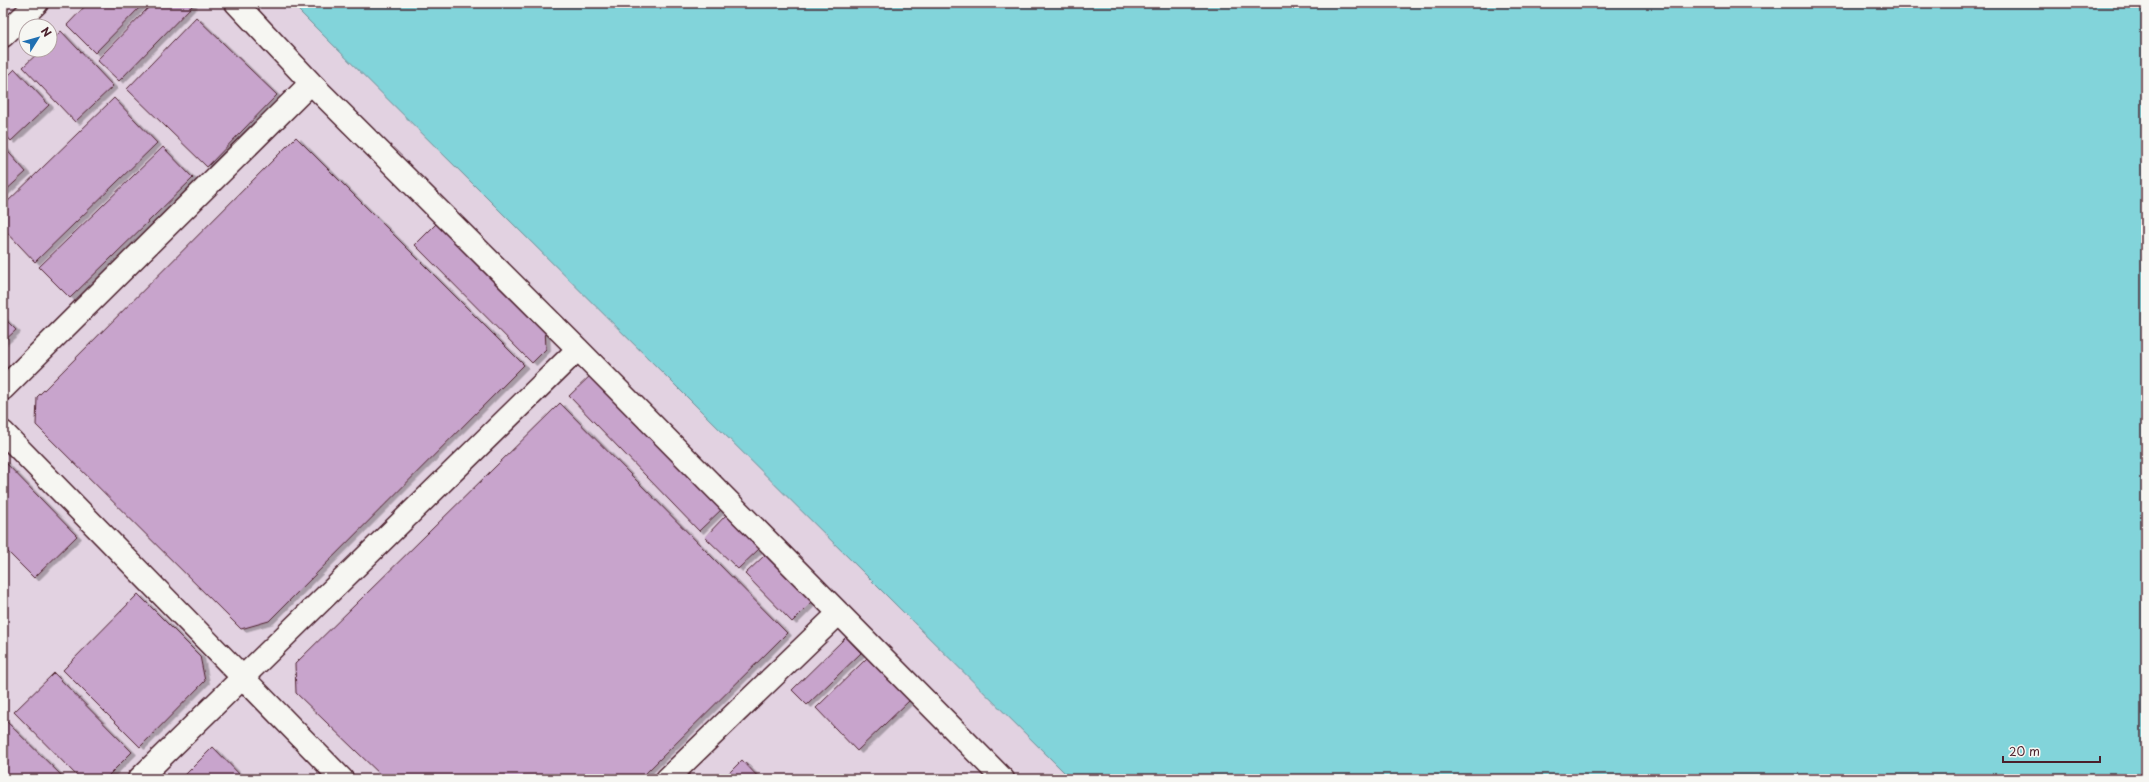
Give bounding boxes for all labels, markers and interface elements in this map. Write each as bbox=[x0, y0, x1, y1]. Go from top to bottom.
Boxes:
north arrow bbox=[18, 18, 58, 58]
text: N bbox=[37, 23, 56, 41]
scale bar bbox=[2003, 738, 2100, 764]
text: 20 m bbox=[2009, 742, 2040, 760]

